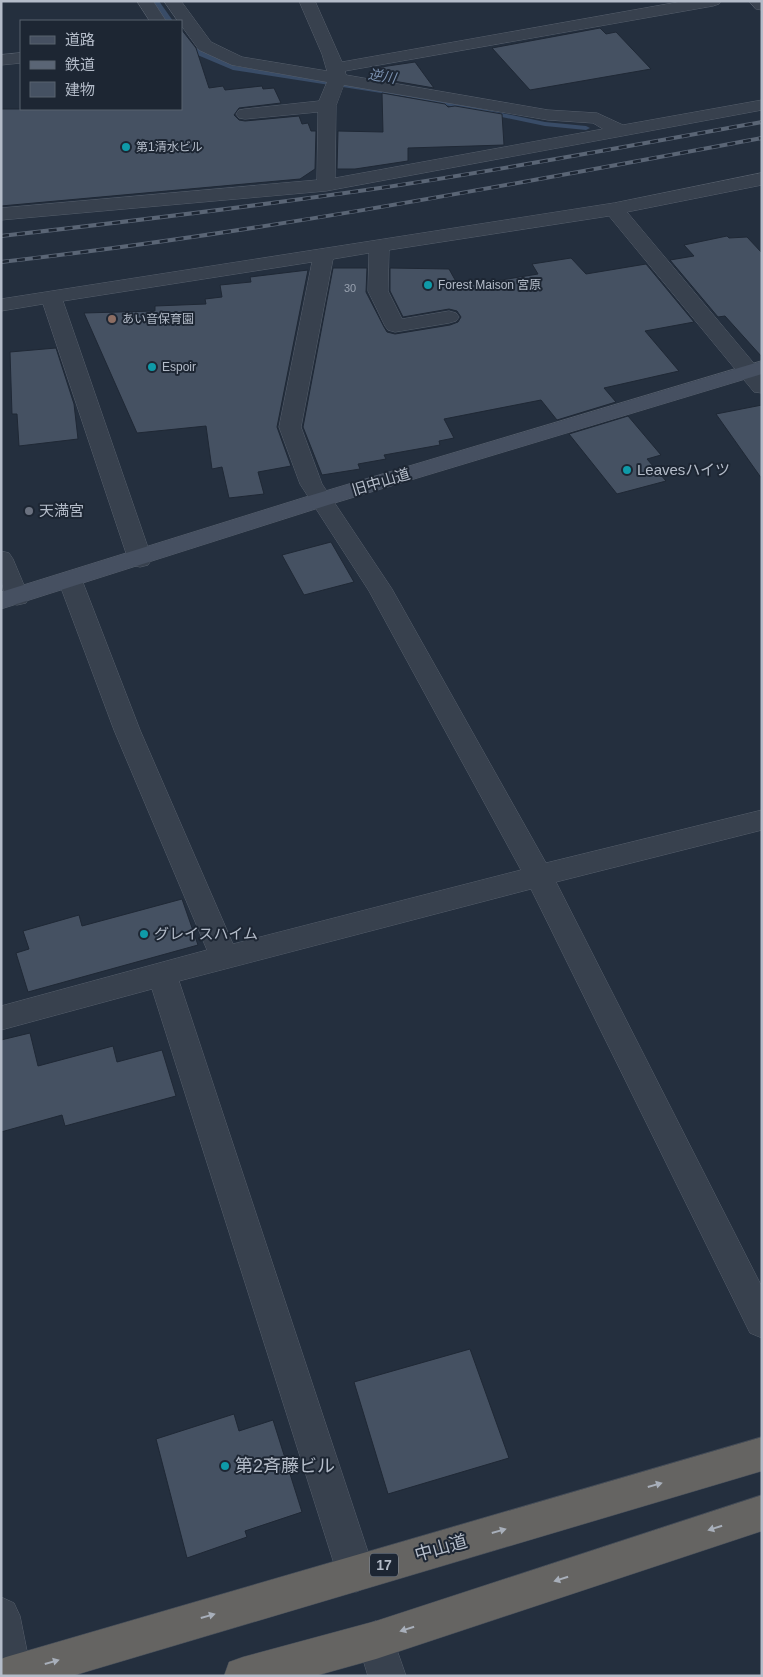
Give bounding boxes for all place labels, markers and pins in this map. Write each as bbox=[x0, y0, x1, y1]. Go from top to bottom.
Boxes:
place label: 第1清水ビル bbox=[136, 140, 203, 154]
marker: 第1清水ビル bbox=[120, 141, 132, 153]
place label: Forest Maison 宮原 bbox=[438, 278, 541, 292]
marker: Forest Maison 宮原 bbox=[422, 279, 434, 291]
place label: あい音保育園 bbox=[122, 312, 194, 326]
marker: あい音保育園 bbox=[106, 313, 118, 325]
place label: Espoir bbox=[162, 360, 196, 374]
marker: Espoir bbox=[146, 361, 158, 373]
place label: Leavesハイツ bbox=[637, 461, 730, 478]
marker: Leavesハイツ bbox=[621, 464, 633, 476]
place label: 天満宮 bbox=[39, 502, 84, 519]
marker: 天満宮 bbox=[23, 505, 35, 517]
place label: グレイスハイム bbox=[154, 925, 258, 942]
marker: グレイスハイム bbox=[138, 928, 150, 940]
place label: 第2斉藤ビル bbox=[235, 1456, 335, 1476]
marker: 第2斉藤ビル bbox=[219, 1460, 231, 1472]

